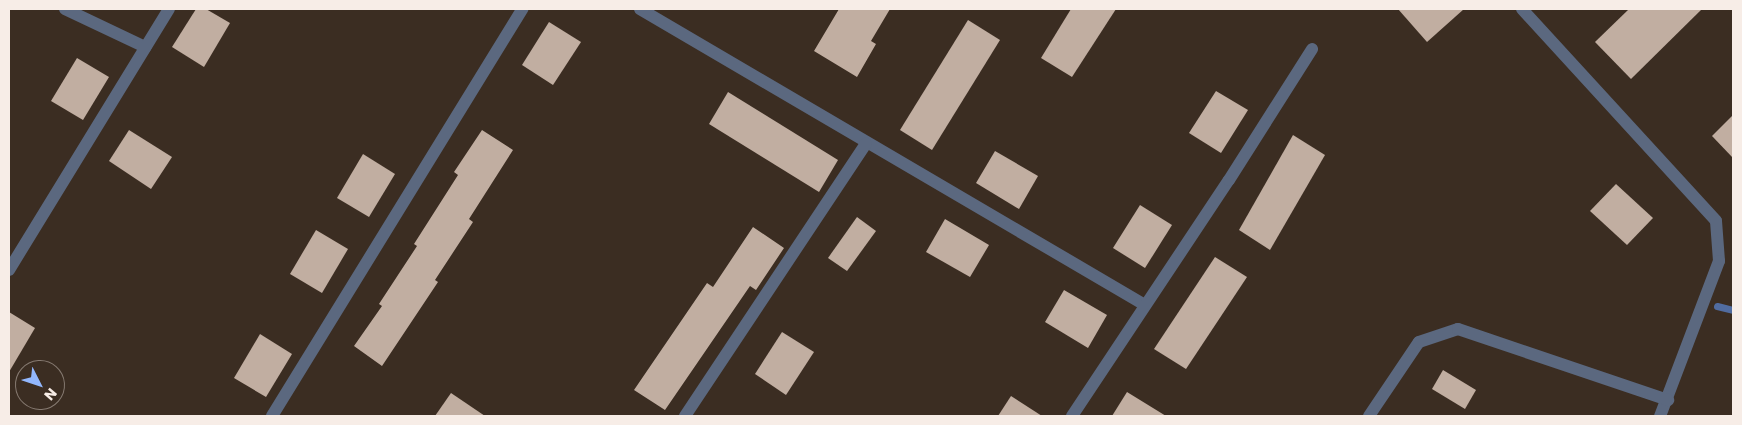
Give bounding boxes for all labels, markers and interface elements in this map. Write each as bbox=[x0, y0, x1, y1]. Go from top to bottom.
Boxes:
north arrow bbox=[15, 360, 65, 410]
text: N bbox=[40, 384, 62, 405]

